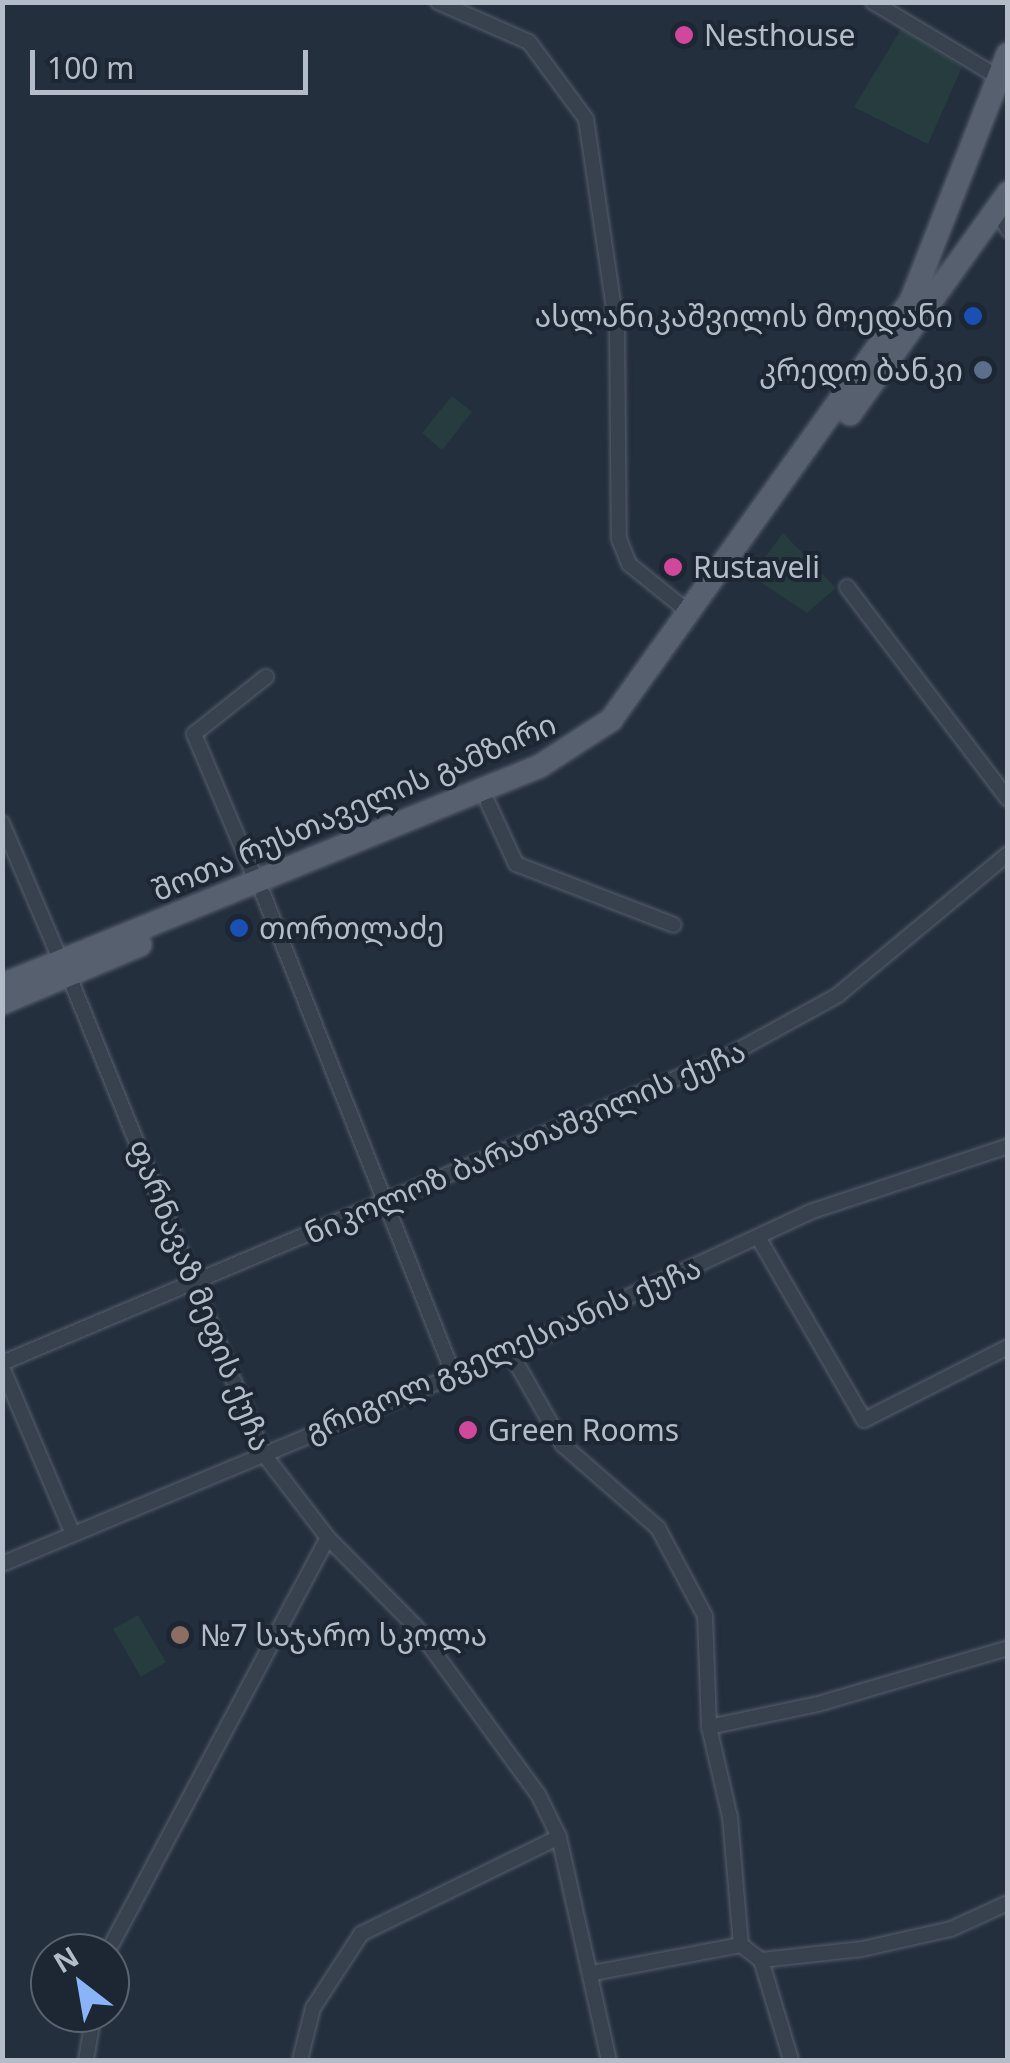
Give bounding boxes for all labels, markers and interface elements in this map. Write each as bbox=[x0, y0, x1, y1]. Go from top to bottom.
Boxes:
place label: Nesthouse bbox=[704, 17, 855, 53]
marker: Nesthouse bbox=[673, 24, 695, 46]
scale bar bbox=[35, 30, 312, 92]
text: 100 m bbox=[47, 47, 134, 88]
place label: ასლანიკაშვილის მოედანი bbox=[535, 298, 953, 334]
marker: ასლანიკაშვილის მოედანი bbox=[962, 305, 984, 327]
place label: კრედო ბანკი bbox=[759, 352, 963, 388]
marker: კრედო ბანკი bbox=[972, 359, 994, 381]
place label: Rustaveli bbox=[693, 549, 820, 585]
marker: Rustaveli bbox=[662, 556, 684, 578]
street label: შოთა რუსთაველის გამზირი bbox=[147, 705, 561, 909]
place label: თორთლაძე bbox=[259, 910, 444, 946]
marker: თორთლაძე bbox=[228, 917, 250, 939]
street label: ნიკოლოზ ბარათაშვილის ქუჩა bbox=[299, 1033, 751, 1251]
street label: ფარნავაზ მეფის ქუჩა bbox=[121, 1134, 279, 1456]
street label: გრიგოლ გველესიანის ქუჩა bbox=[300, 1249, 706, 1449]
place label: Green Rooms bbox=[488, 1412, 679, 1448]
marker: Green Rooms bbox=[457, 1419, 479, 1441]
place label: №7 საჯარო სკოლა bbox=[200, 1617, 487, 1653]
marker: №7 საჯარო სკოლა bbox=[169, 1624, 191, 1646]
north arrow bbox=[30, 1933, 130, 2033]
text: N bbox=[46, 1937, 85, 1981]

